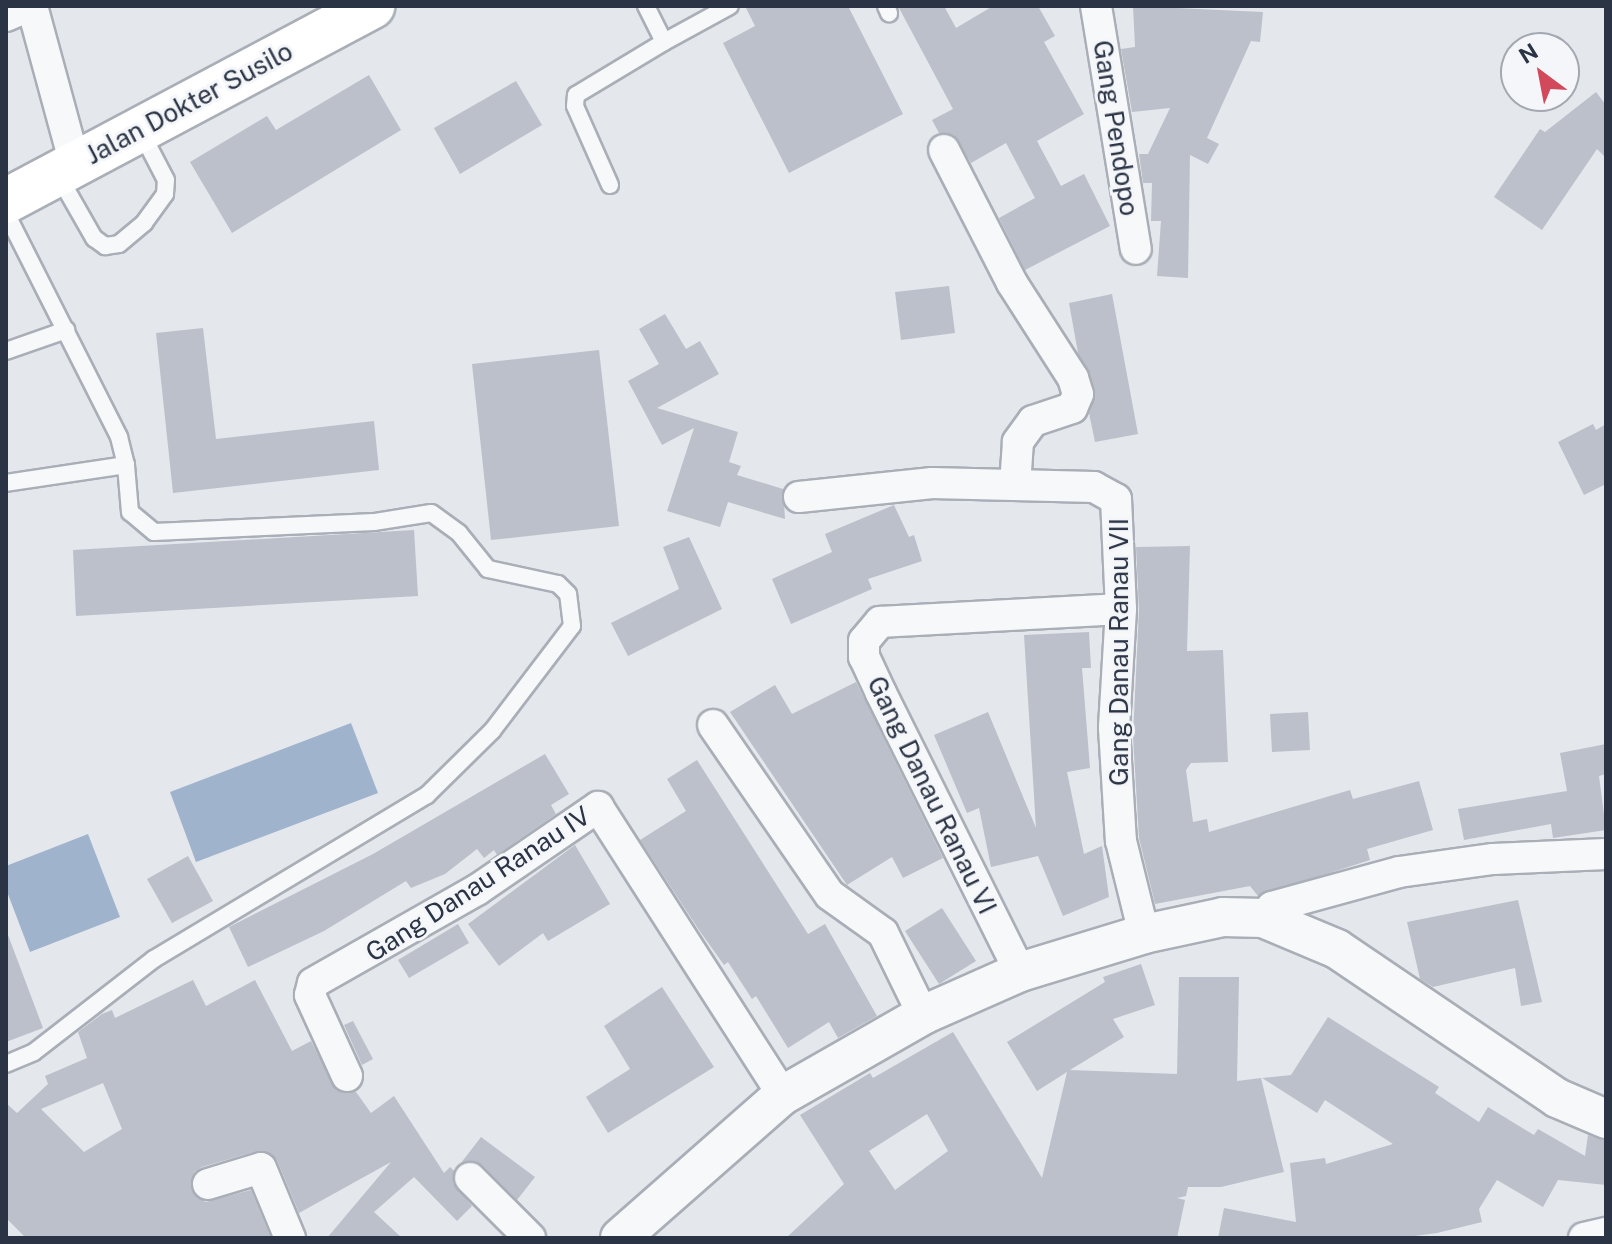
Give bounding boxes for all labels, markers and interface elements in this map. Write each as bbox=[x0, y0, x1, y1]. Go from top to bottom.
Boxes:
north arrow bbox=[1500, 32, 1580, 112]
street label: Jalan Dokter Susilo bbox=[80, 35, 298, 171]
street label: Gang Pendopo bbox=[1087, 38, 1145, 218]
text: N bbox=[1514, 38, 1543, 69]
street label: Gang Danau Ranau VII bbox=[1103, 518, 1135, 786]
street label: Gang Danau Ranau VI bbox=[861, 671, 1003, 919]
street label: Gang Danau Ranau IV bbox=[360, 800, 596, 968]

